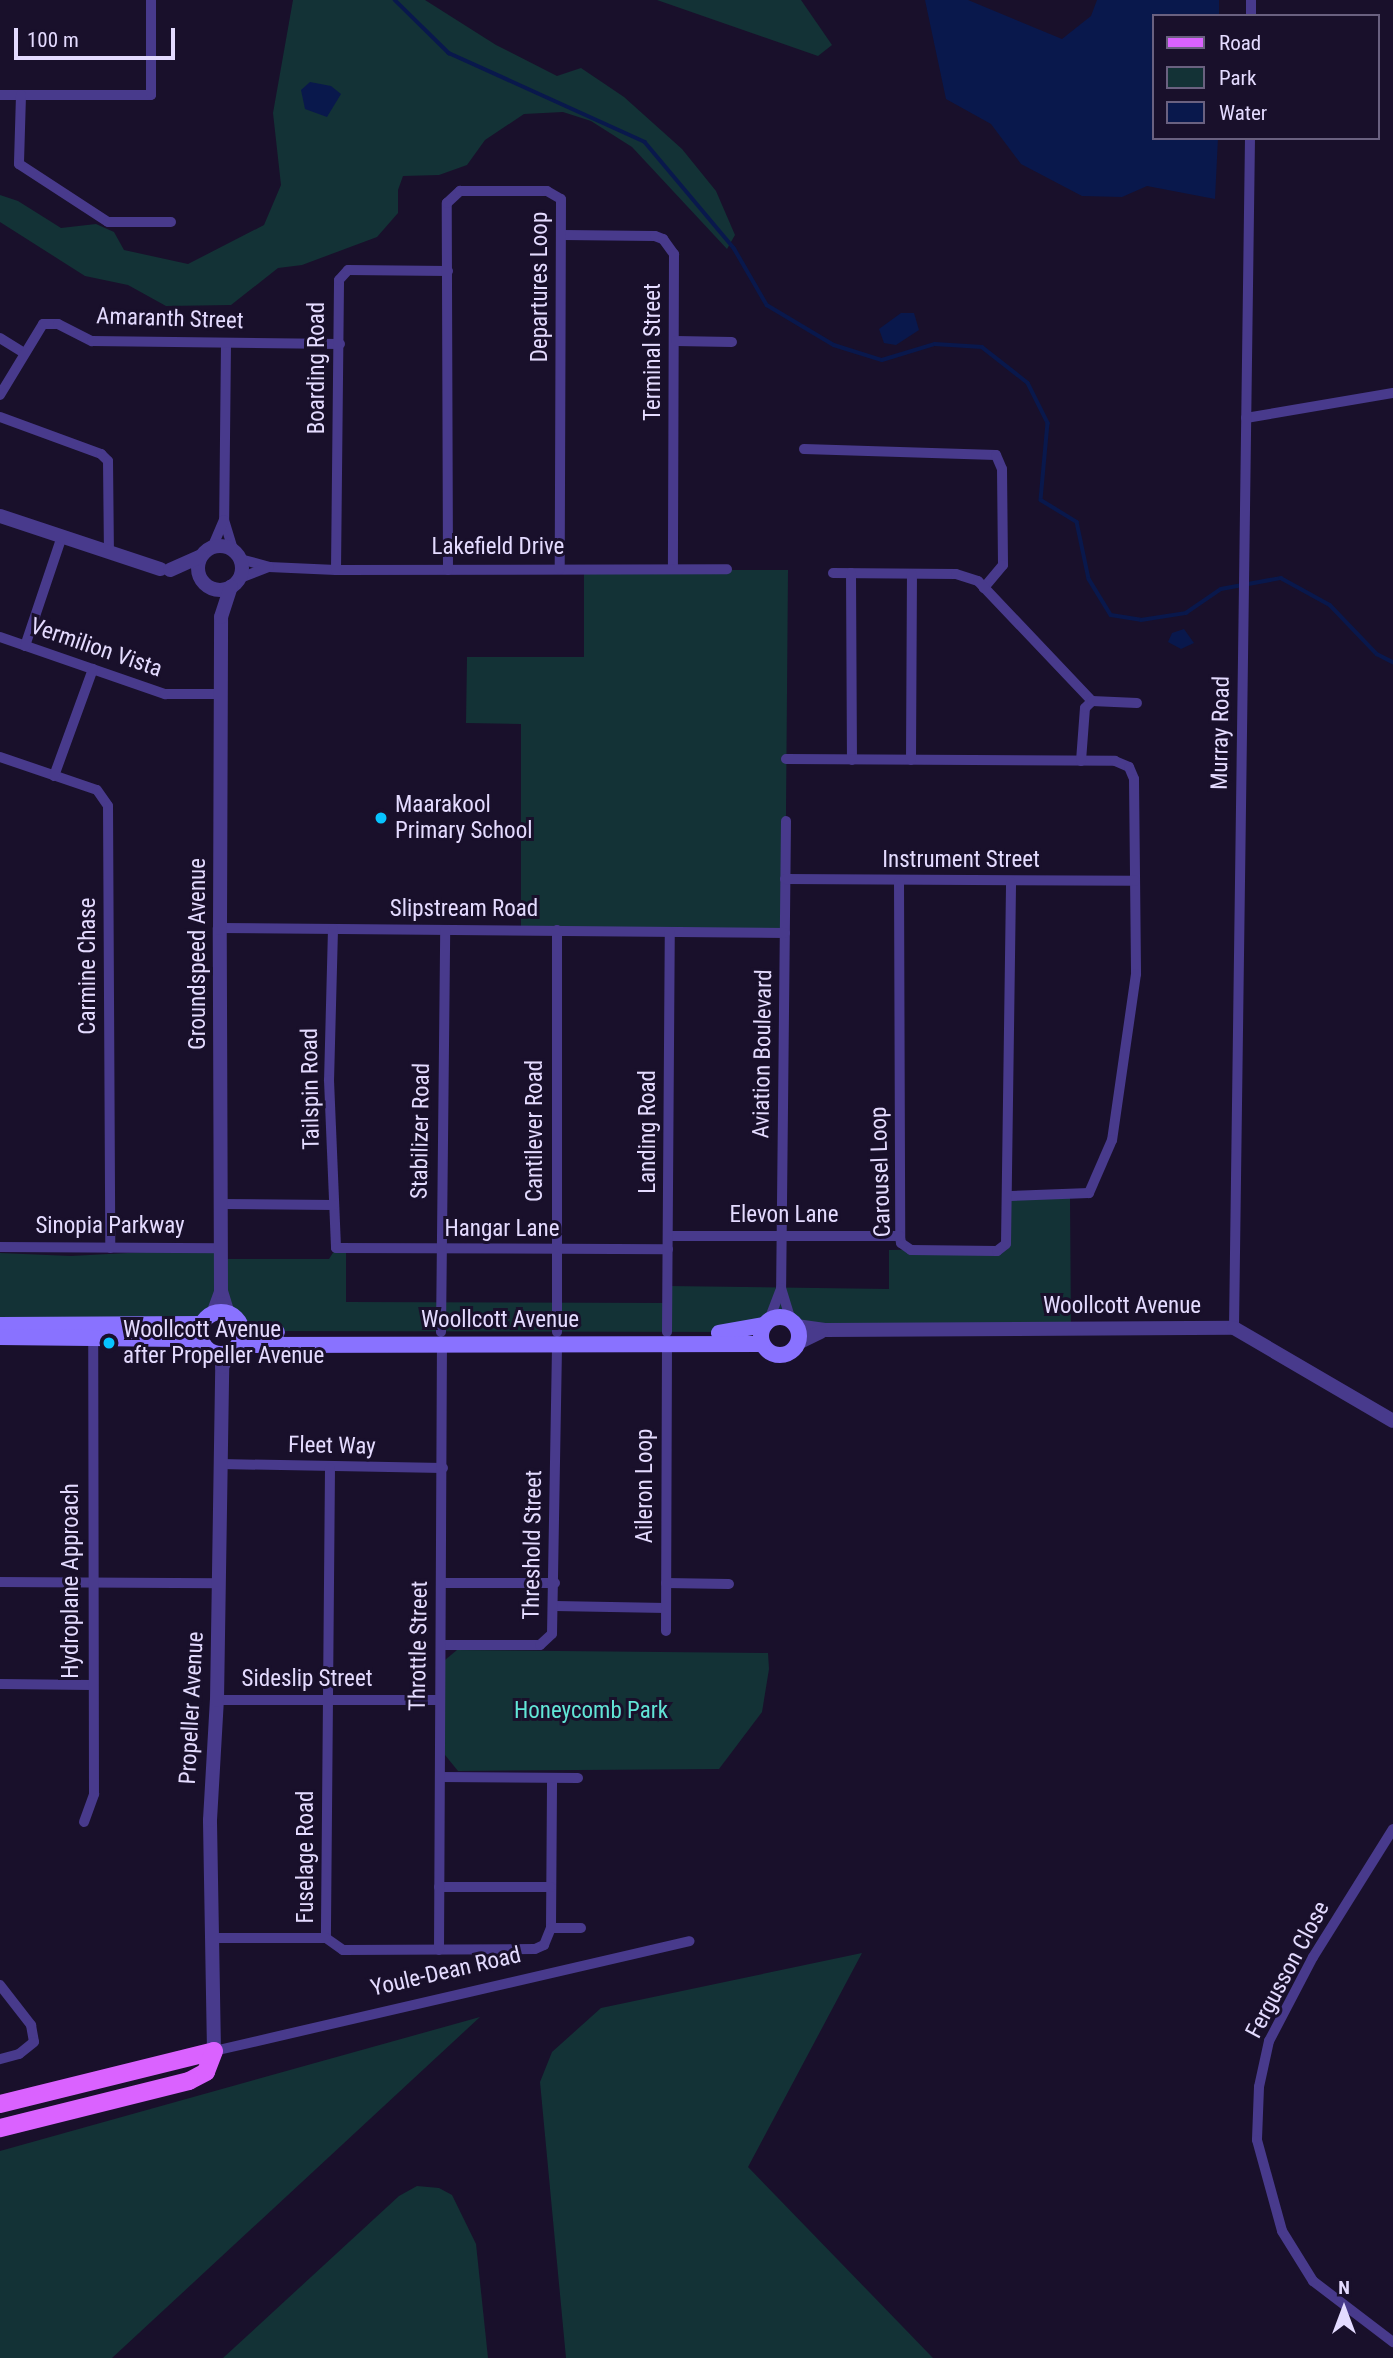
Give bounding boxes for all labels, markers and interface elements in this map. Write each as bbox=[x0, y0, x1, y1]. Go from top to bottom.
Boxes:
scale bar bbox=[18, 14, 178, 58]
legend bbox=[1152, 14, 1379, 140]
text: 100 m bbox=[27, 28, 79, 52]
text: Road bbox=[1219, 31, 1261, 55]
text: Park bbox=[1219, 66, 1256, 90]
text: Water bbox=[1219, 101, 1267, 125]
street label: Departures Loop bbox=[526, 212, 554, 362]
street label: Terminal Street bbox=[639, 283, 667, 421]
street label: Boarding Road bbox=[303, 302, 331, 434]
street label: Amaranth Street bbox=[96, 303, 244, 335]
street label: Lakefield Drive bbox=[432, 533, 564, 561]
street label: Vermilion Vista bbox=[26, 613, 166, 683]
street label: Murray Road bbox=[1206, 676, 1236, 790]
place label: Maarakool Primary School bbox=[395, 791, 532, 845]
marker: Maarakool Primary School bbox=[373, 810, 389, 826]
street label: Instrument Street bbox=[882, 846, 1040, 874]
street label: Groundspeed Avenue bbox=[184, 858, 212, 1050]
street label: Slipstream Road bbox=[390, 895, 538, 923]
street label: Carmine Chase bbox=[74, 897, 102, 1035]
street label: Aviation Boulevard bbox=[748, 969, 778, 1139]
street label: Tailspin Road bbox=[296, 1028, 326, 1150]
street label: Cantilever Road bbox=[521, 1060, 549, 1202]
street label: Stabilizer Road bbox=[406, 1063, 436, 1199]
street label: Landing Road bbox=[634, 1070, 662, 1194]
street label: Carousel Loop bbox=[865, 1106, 897, 1238]
street label: Elevon Lane bbox=[730, 1201, 838, 1229]
street label: Sinopia Parkway bbox=[35, 1212, 185, 1240]
street label: Hangar Lane bbox=[445, 1215, 559, 1243]
street label: Woollcott Avenue bbox=[1043, 1292, 1201, 1320]
street label: Woollcott Avenue bbox=[421, 1306, 579, 1334]
place label: Woollcott Avenue after Propeller Avenue bbox=[123, 1316, 324, 1370]
marker: Woollcott Avenue after Propeller Avenue bbox=[101, 1335, 117, 1351]
street label: Aileron Loop bbox=[631, 1429, 659, 1543]
street label: Fleet Way bbox=[288, 1431, 376, 1461]
street label: Threshold Street bbox=[518, 1470, 548, 1620]
street label: Hydroplane Approach bbox=[57, 1483, 85, 1679]
street label: Throttle Street bbox=[404, 1581, 434, 1711]
street label: Propeller Avenue bbox=[174, 1631, 210, 1785]
street label: Sideslip Street bbox=[242, 1665, 372, 1693]
park label: Honeycomb Park bbox=[514, 1697, 668, 1725]
street label: Fuselage Road bbox=[292, 1790, 320, 1924]
street label: Fergusson Close bbox=[1240, 1897, 1336, 2043]
street label: Youle-Dean Road bbox=[368, 1941, 524, 2003]
north arrow bbox=[1309, 2274, 1379, 2344]
text: N bbox=[1338, 2276, 1350, 2299]

